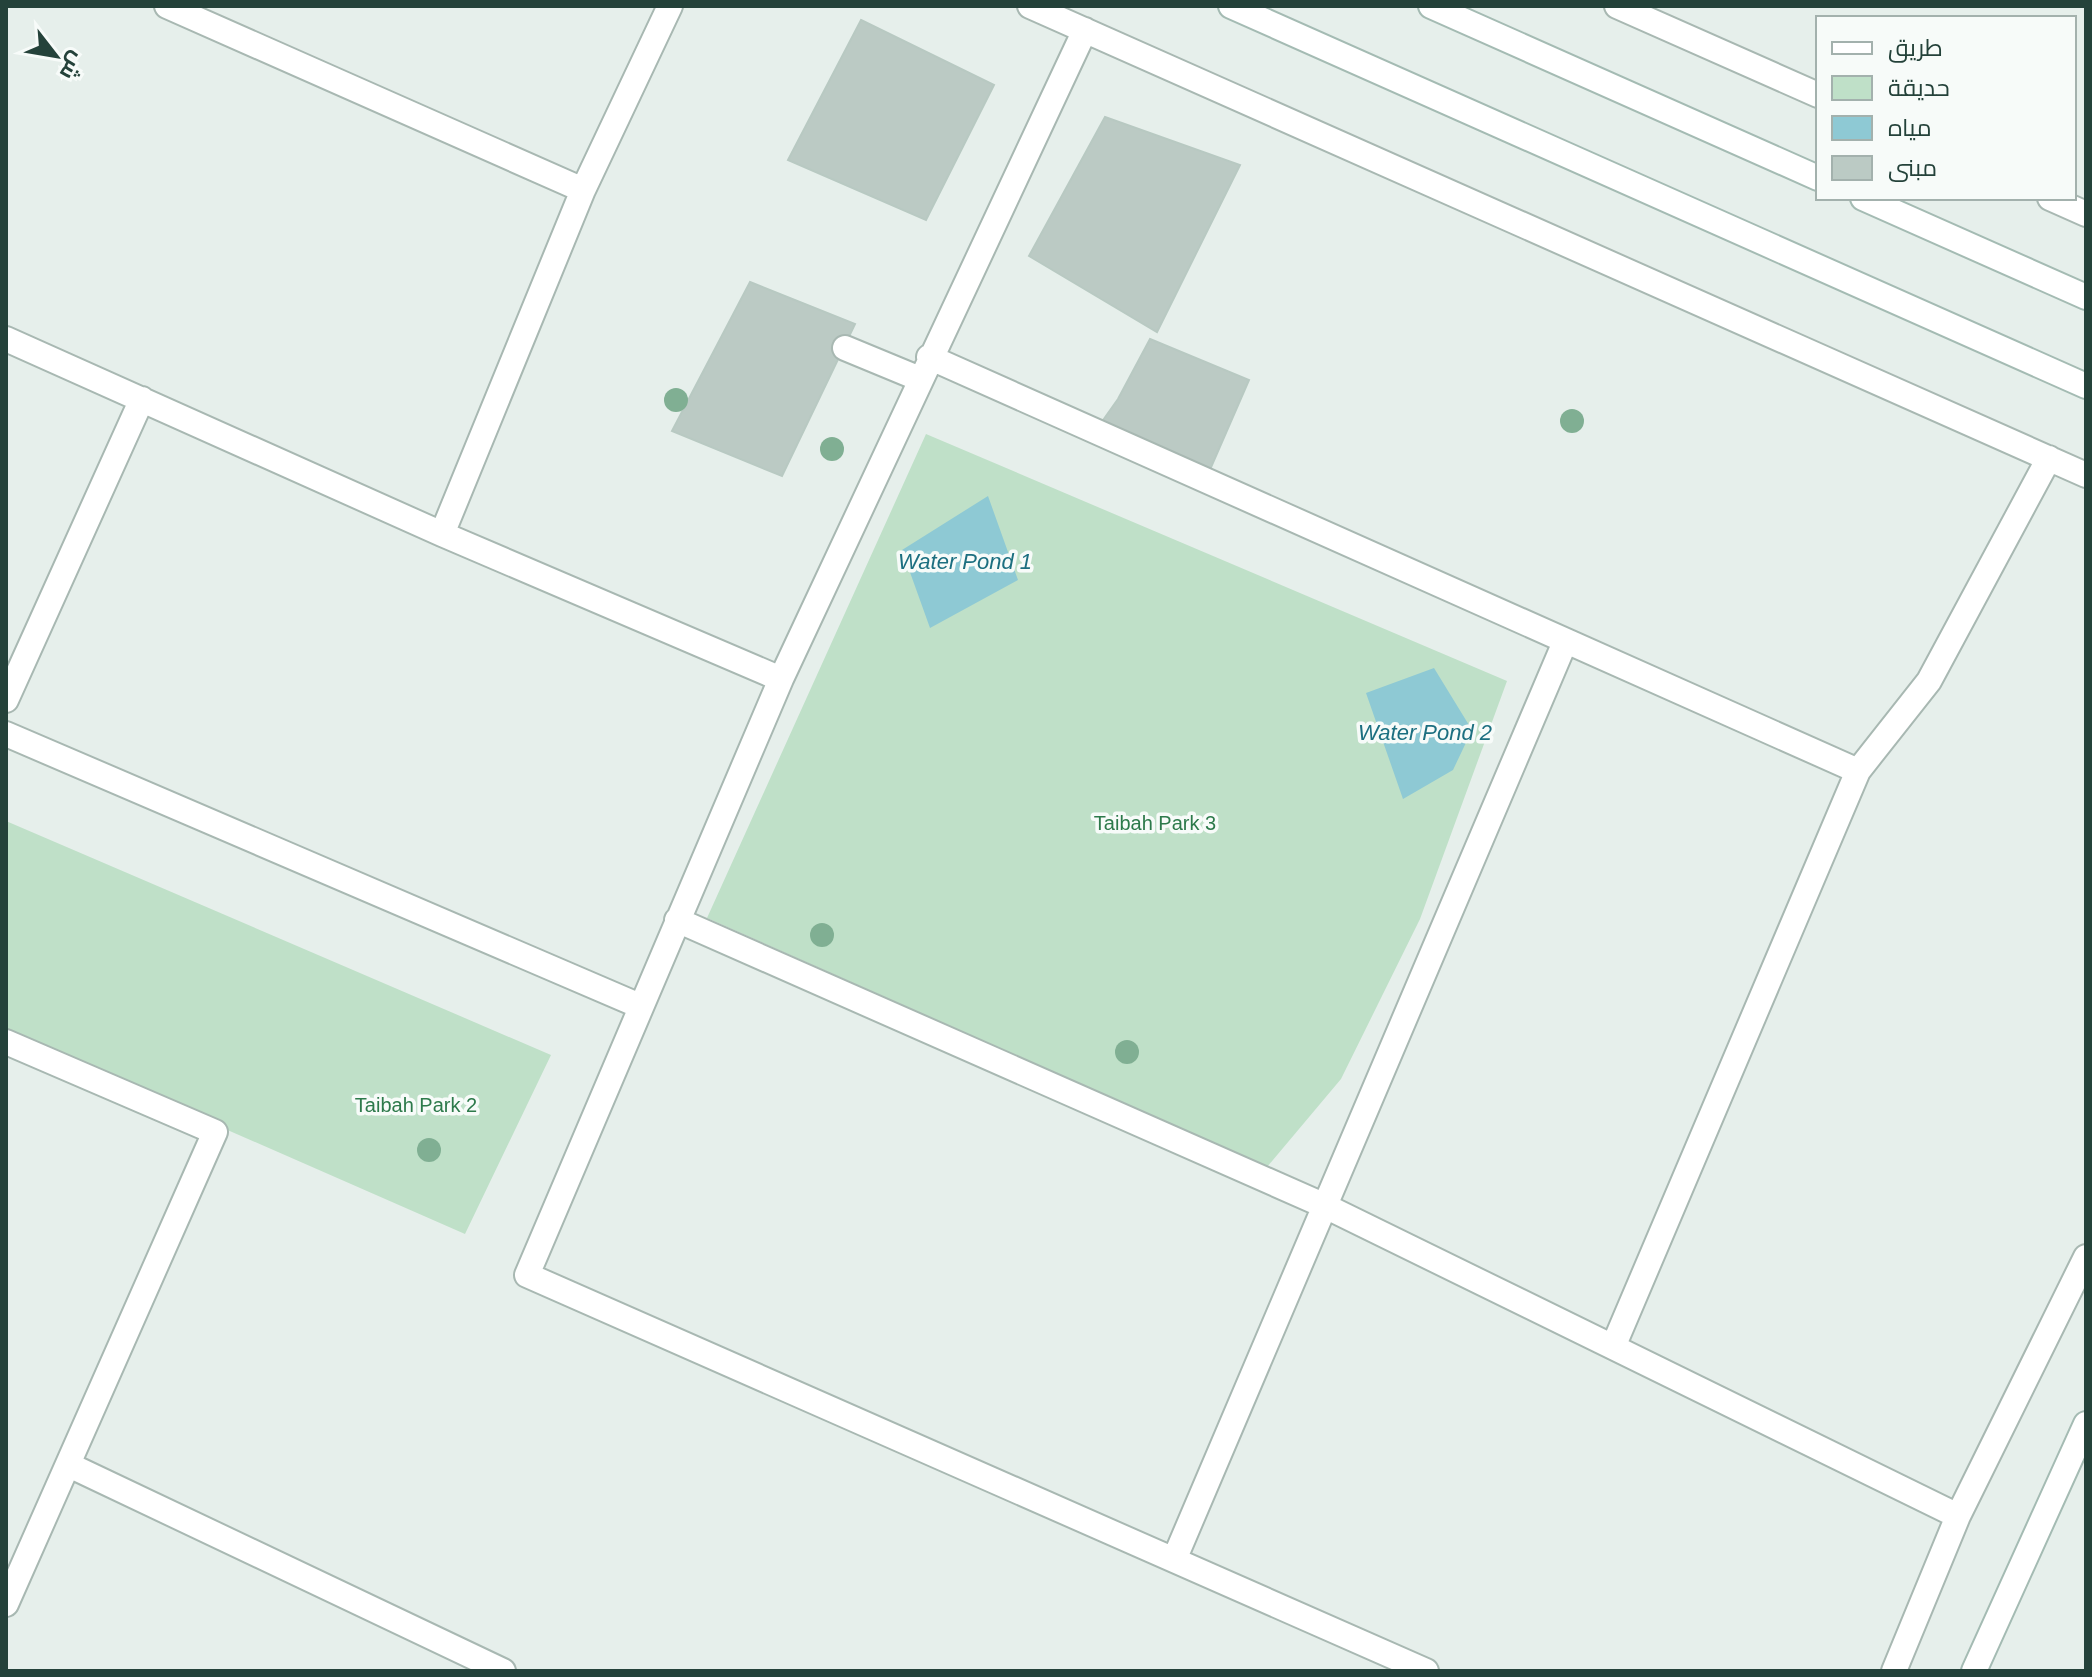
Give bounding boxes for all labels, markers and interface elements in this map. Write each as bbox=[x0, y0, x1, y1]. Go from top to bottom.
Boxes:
north arrow bbox=[16, 16, 96, 96]
legend bbox=[1816, 16, 2076, 200]
text: طريق bbox=[1888, 34, 1943, 63]
text: ش bbox=[54, 47, 91, 85]
text: حديقة bbox=[1888, 74, 1950, 101]
text: مياه bbox=[1888, 114, 1932, 141]
text: مبنى bbox=[1888, 154, 1937, 182]
water label: Water Pond 1 bbox=[898, 549, 1032, 574]
water label: Water Pond 2 bbox=[1358, 720, 1492, 745]
park label: Taibah Park 3 bbox=[1094, 812, 1216, 834]
park label: Taibah Park 2 bbox=[355, 1094, 477, 1116]

